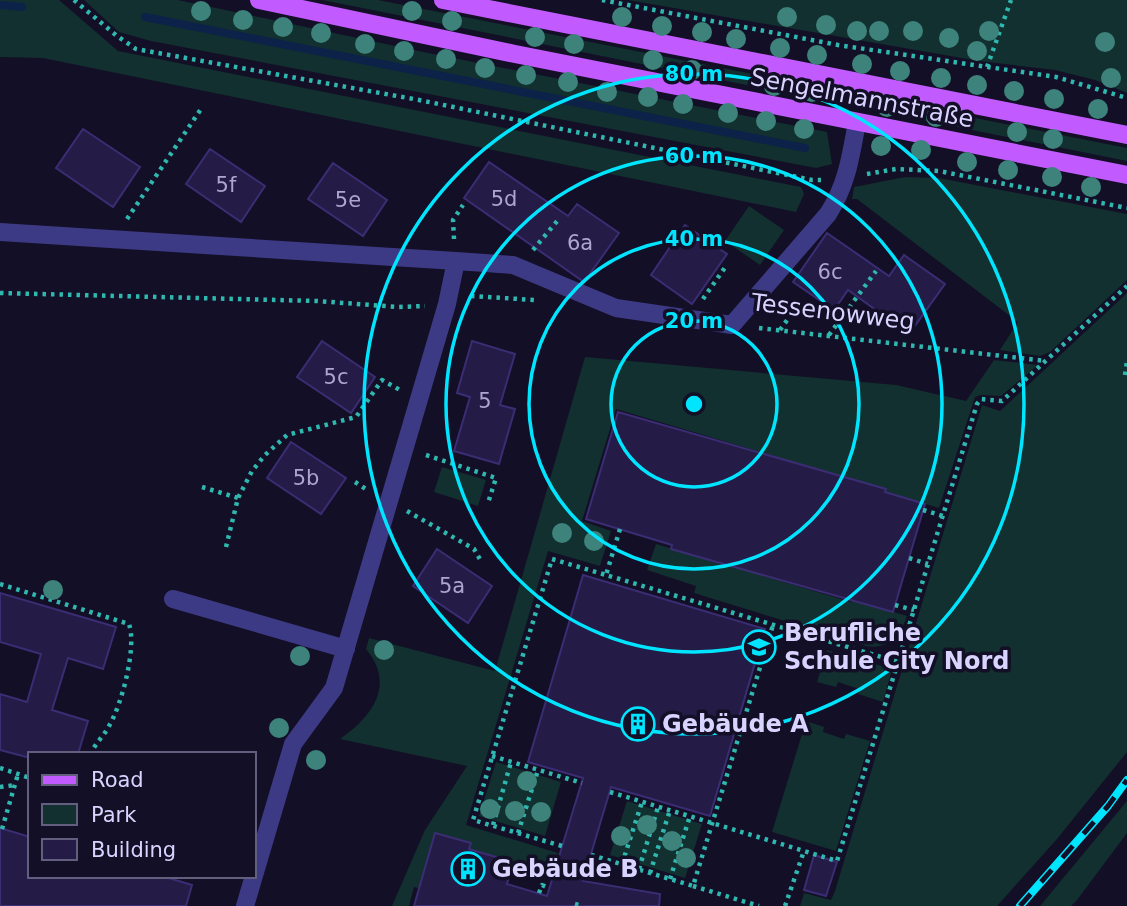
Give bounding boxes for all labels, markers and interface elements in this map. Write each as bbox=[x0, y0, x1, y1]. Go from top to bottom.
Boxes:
text: 80 m bbox=[665, 62, 723, 86]
street label: Sengelmannstraße bbox=[748, 63, 976, 133]
text: 60 m bbox=[665, 144, 723, 168]
house number: 5f bbox=[216, 173, 237, 197]
house number: 5d bbox=[491, 187, 517, 211]
house number: 5e bbox=[335, 188, 361, 212]
text: 40 m bbox=[665, 227, 723, 251]
house number: 6a bbox=[567, 231, 593, 255]
house number: 6c bbox=[818, 260, 842, 284]
street label: Tessenowweg bbox=[749, 288, 916, 336]
text: 20 m bbox=[665, 309, 723, 333]
house number: 5c bbox=[324, 365, 348, 389]
house number: 5 bbox=[478, 389, 492, 413]
centre of rings bbox=[682, 392, 706, 416]
house number: 5b bbox=[293, 466, 319, 490]
house number: 5a bbox=[439, 574, 465, 598]
place label: Berufliche Schule City Nord bbox=[784, 619, 1009, 675]
school or university icon: Berufliche Schule City Nord bbox=[740, 628, 778, 666]
building icon: Gebäude A bbox=[619, 705, 657, 743]
place label: Gebäude A bbox=[662, 710, 809, 738]
legend bbox=[28, 752, 256, 878]
text: Road bbox=[91, 768, 144, 792]
text: Park bbox=[91, 803, 137, 827]
text: Building bbox=[91, 838, 176, 862]
building icon: Gebäude B bbox=[449, 850, 487, 888]
place label: Gebäude B bbox=[492, 855, 639, 883]

